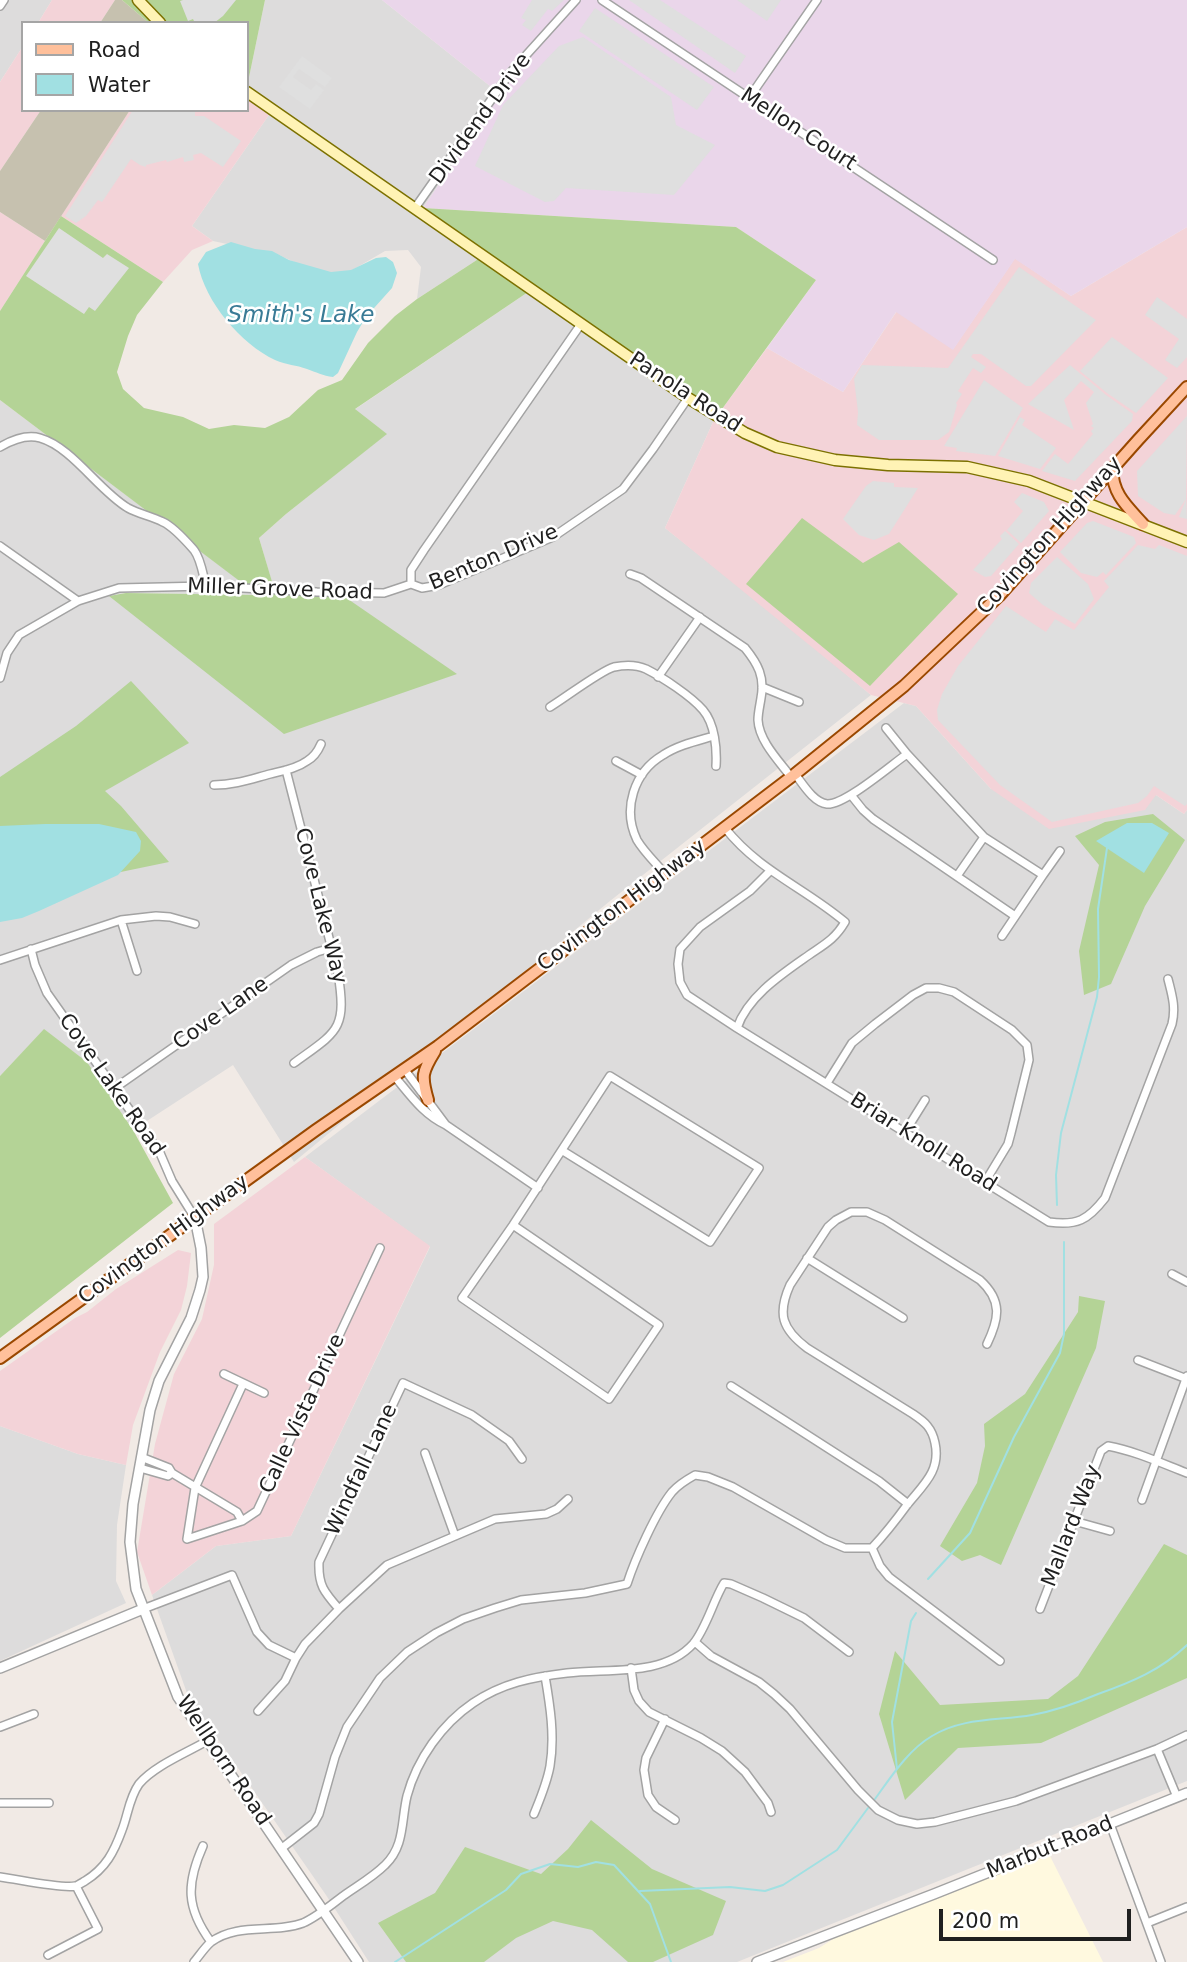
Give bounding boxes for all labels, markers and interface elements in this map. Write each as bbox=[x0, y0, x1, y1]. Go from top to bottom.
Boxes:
legend bbox=[21, 21, 248, 112]
text: Road bbox=[88, 38, 141, 62]
street label: Dividend Drive bbox=[425, 49, 537, 189]
text: Water bbox=[88, 73, 150, 97]
street label: Mellon Court bbox=[735, 83, 861, 177]
water label: Smith's Lake bbox=[228, 302, 374, 330]
street label: Panola Road bbox=[624, 347, 746, 439]
street label: Covington Highway bbox=[972, 452, 1128, 620]
street label: Benton Drive bbox=[426, 520, 562, 596]
street label: Miller Grove Road bbox=[187, 574, 373, 606]
street label: Cove Lake Way bbox=[288, 825, 352, 987]
street label: Covington Highway bbox=[533, 834, 711, 978]
street label: Cove Lane bbox=[169, 972, 273, 1056]
street label: Cove Lake Road bbox=[53, 1009, 169, 1161]
street label: Briar Knoll Road bbox=[845, 1088, 1001, 1198]
street label: Covington Highway bbox=[74, 1170, 254, 1310]
street label: Calle Vista Drive bbox=[255, 1330, 351, 1498]
street label: Windfall Lane bbox=[321, 1400, 403, 1540]
street label: Mallard Way bbox=[1037, 1461, 1107, 1591]
street label: Wellborn Road bbox=[170, 1691, 276, 1831]
street label: Marbut Road bbox=[983, 1811, 1117, 1885]
scale bar bbox=[942, 1896, 1134, 1940]
text: 200 m bbox=[952, 1909, 1019, 1933]

